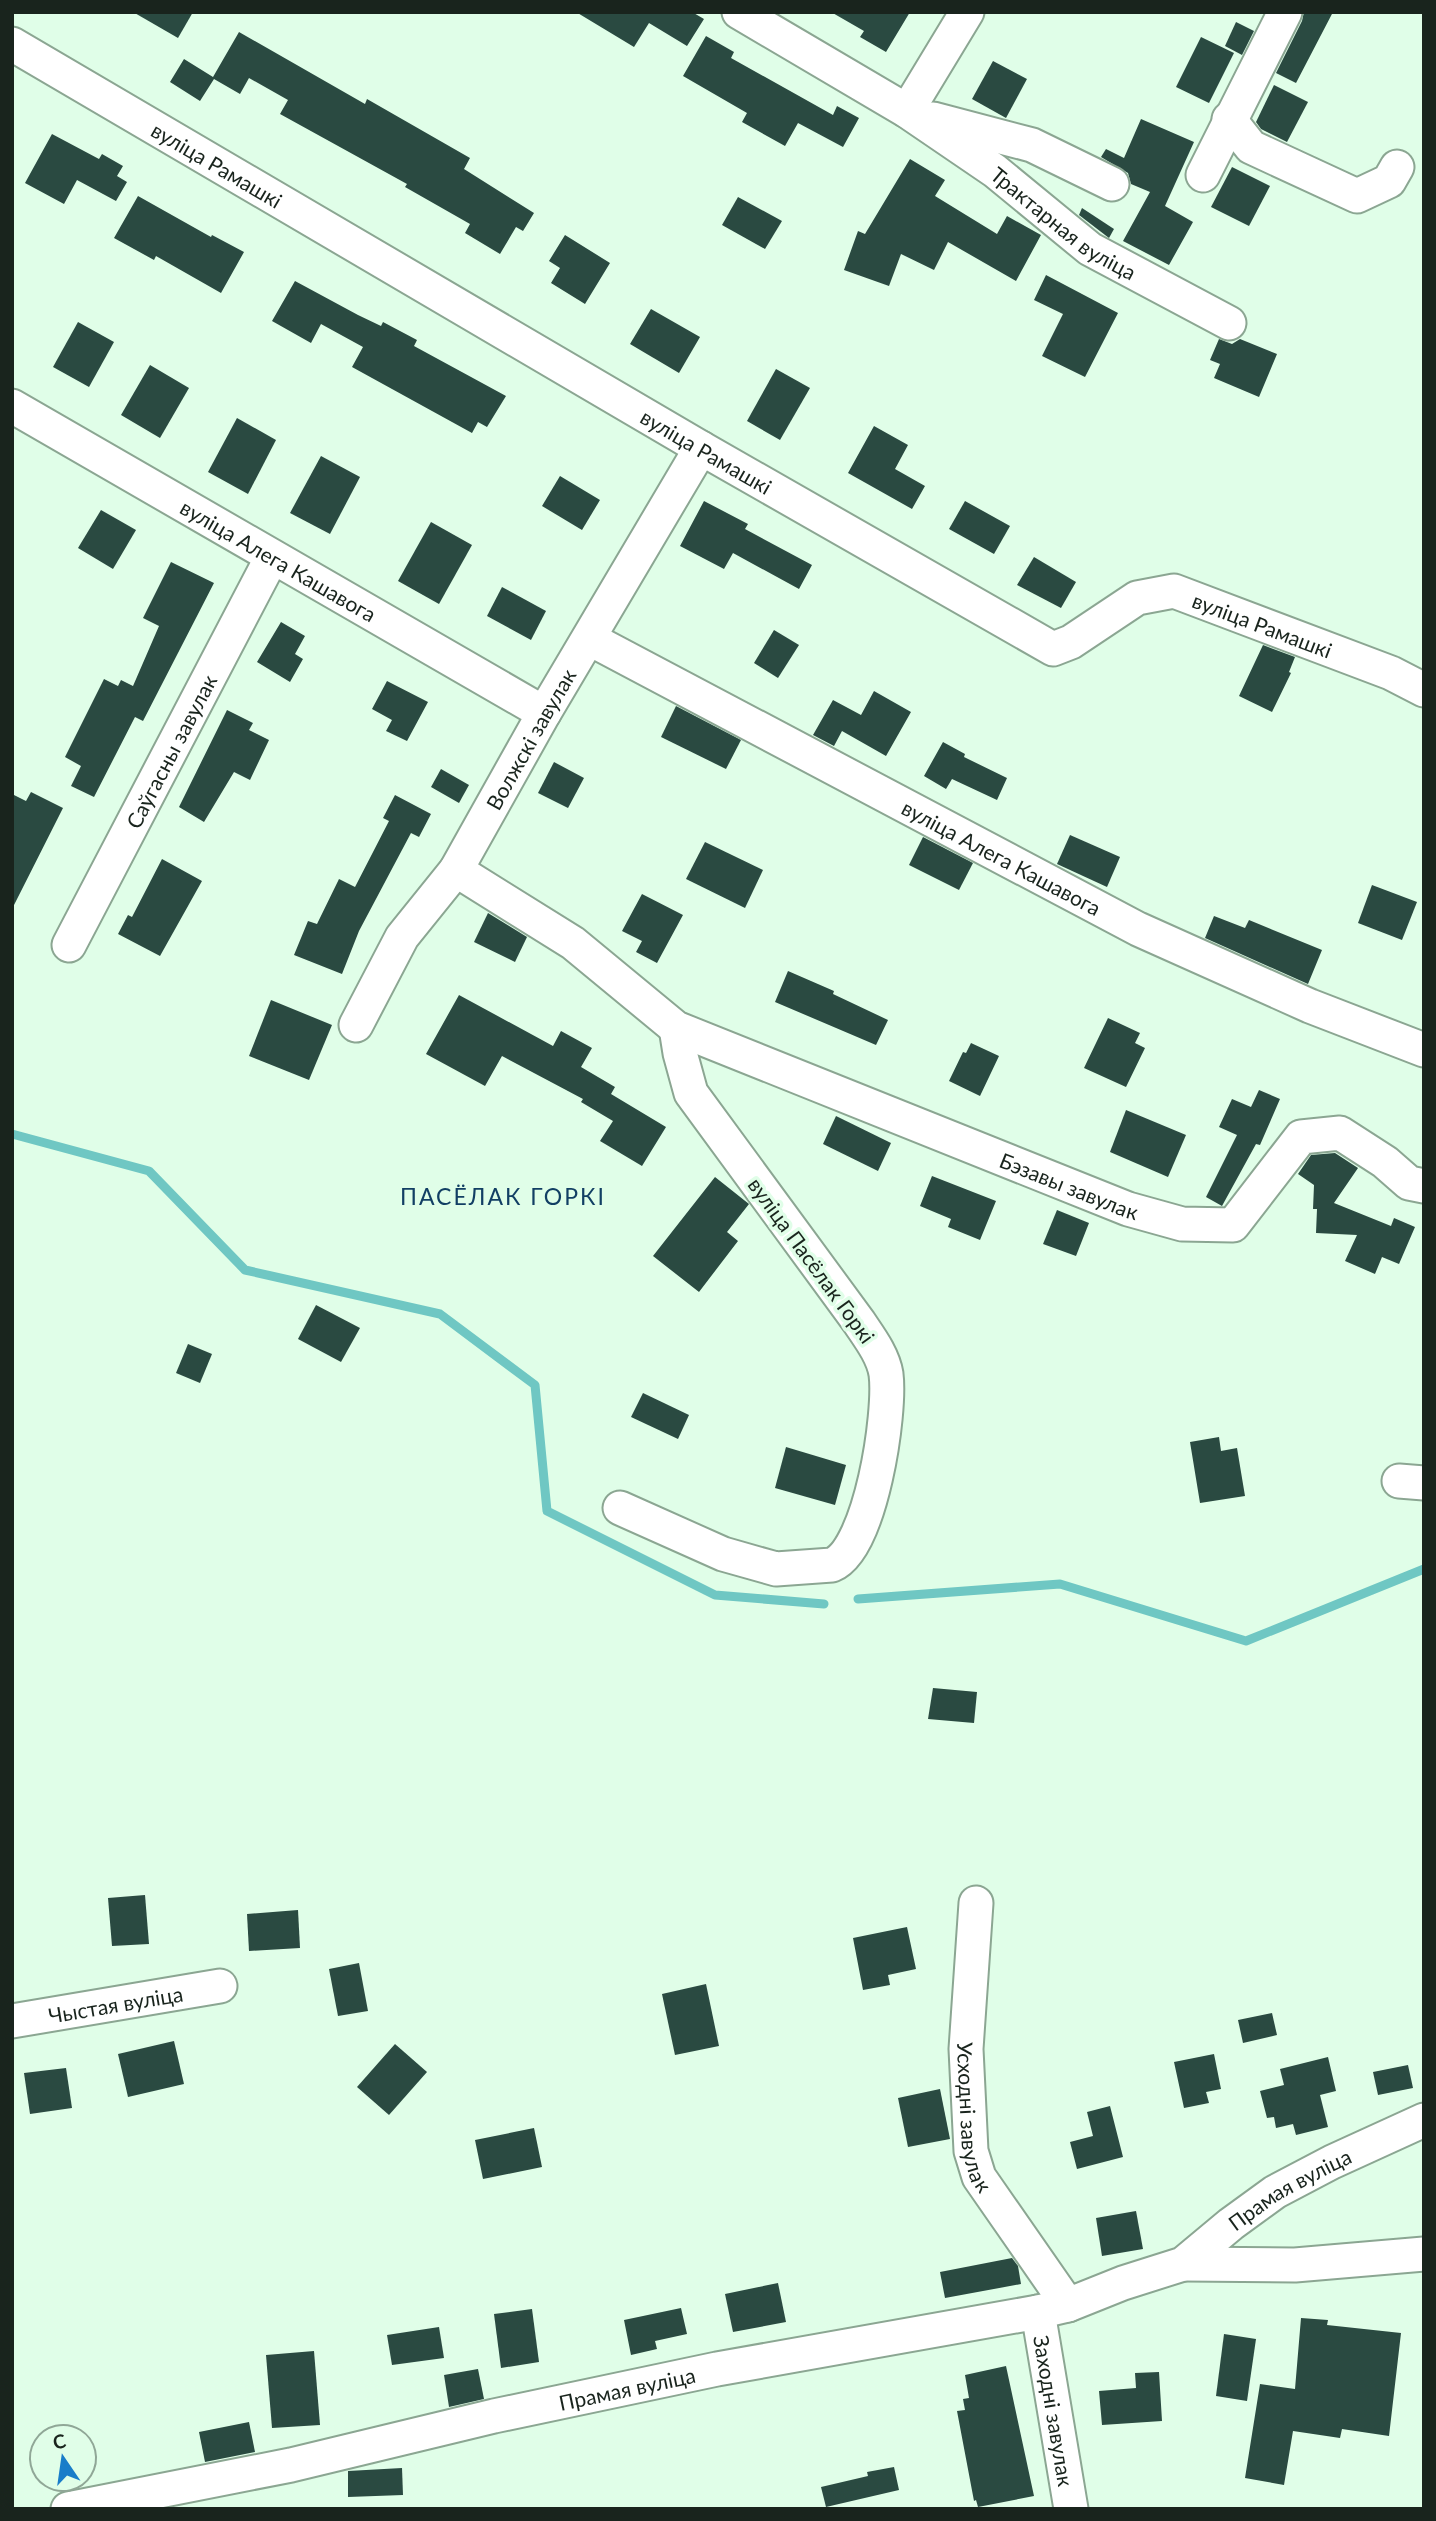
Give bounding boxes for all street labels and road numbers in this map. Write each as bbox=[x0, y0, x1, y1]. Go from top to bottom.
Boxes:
street label: вуліца Рамашкі bbox=[148, 116, 287, 212]
street label: Трактарная вуліца bbox=[987, 161, 1141, 284]
street label: вуліца Рамашкі bbox=[637, 403, 777, 498]
street label: вуліца Алега Кашавога bbox=[177, 494, 381, 626]
street label: вуліца Рамашкі bbox=[1189, 587, 1336, 662]
street label: Волжскі завулак bbox=[480, 664, 580, 814]
street label: Саўгасны завулак bbox=[120, 670, 221, 832]
street label: вуліца Алега Кашавога bbox=[898, 794, 1106, 920]
street label: Бэзавы завулак bbox=[996, 1147, 1141, 1224]
street label: вуліца Пасёлак Горкі bbox=[744, 1172, 880, 1348]
street label: Чыстая вуліца bbox=[46, 1980, 185, 2027]
street label: Усходні завулак bbox=[953, 2041, 998, 2197]
street label: Прамая вуліца bbox=[1223, 2143, 1355, 2235]
street label: Заходні завулак bbox=[1030, 2333, 1079, 2488]
street label: Прамая вуліца bbox=[556, 2361, 698, 2415]

